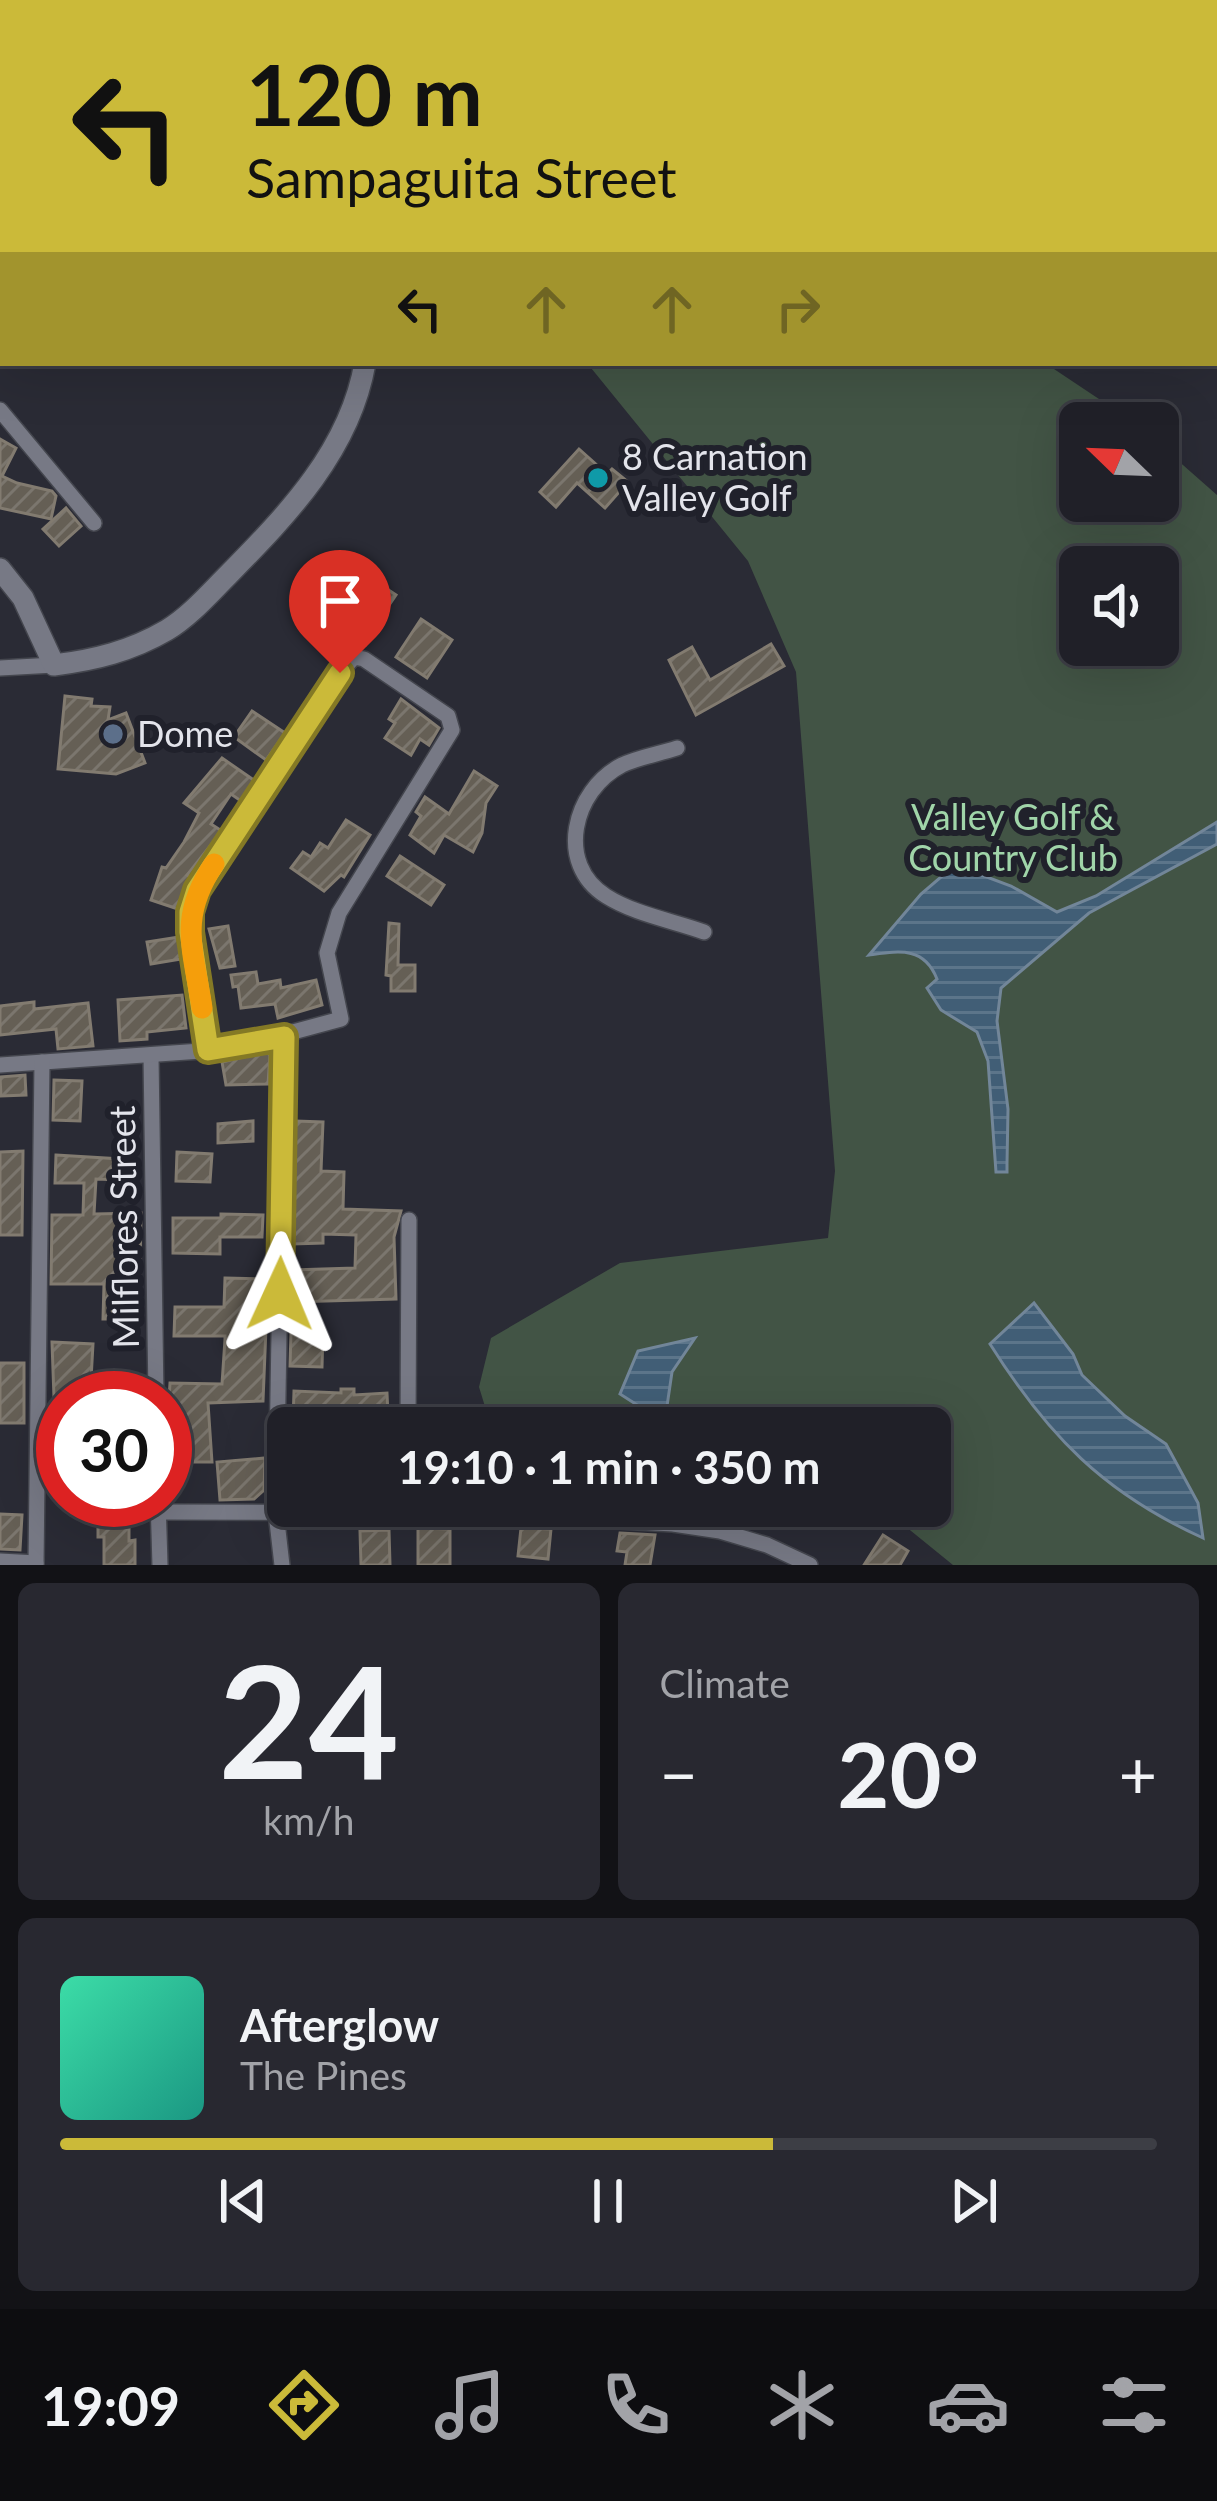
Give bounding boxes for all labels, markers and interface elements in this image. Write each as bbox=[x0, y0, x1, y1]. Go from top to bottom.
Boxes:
text: 120 m bbox=[246, 43, 483, 144]
icon: left bbox=[48, 48, 204, 204]
text: Sampaguita Street bbox=[246, 145, 677, 210]
icon: left bbox=[387, 276, 453, 342]
icon: ahead bbox=[513, 276, 579, 342]
icon: ahead bbox=[639, 276, 705, 342]
icon: right bbox=[765, 276, 831, 342]
north arrow bbox=[1059, 402, 1179, 522]
map controls bbox=[1059, 402, 1179, 666]
place label: 8 Carnation Valley Golf bbox=[622, 434, 808, 519]
marker: 8 Carnation Valley Golf bbox=[585, 465, 611, 491]
button: sound bbox=[1059, 546, 1179, 666]
pin bbox=[289, 550, 391, 673]
icon: arrive bbox=[307, 568, 373, 634]
place label: Dome bbox=[137, 711, 233, 755]
marker: Dome bbox=[100, 721, 126, 747]
park label: Valley Golf & Country Club bbox=[908, 794, 1118, 879]
street label: Milflores Street bbox=[99, 1105, 147, 1349]
position arrow bbox=[217, 1231, 343, 1357]
speed limit sign: 30 bbox=[36, 1371, 192, 1527]
text: 19:10 · 1 min · 350 m bbox=[398, 1440, 820, 1494]
text: 24 bbox=[218, 1625, 399, 1812]
text: Climate bbox=[660, 1660, 790, 1706]
text: 20° bbox=[837, 1719, 979, 1827]
text: − bbox=[660, 1734, 698, 1813]
text: + bbox=[1119, 1734, 1157, 1813]
text: km/h bbox=[263, 1797, 354, 1843]
text: Afterglow bbox=[240, 1998, 439, 2052]
text: The Pines bbox=[240, 2052, 407, 2098]
icon: previous bbox=[210, 2168, 276, 2234]
icon: pause bbox=[575, 2168, 641, 2234]
icon: next bbox=[941, 2168, 1007, 2234]
icon: directions bbox=[262, 2363, 346, 2447]
icon: music bbox=[428, 2363, 512, 2447]
icon: phone bbox=[594, 2363, 678, 2447]
icon: climate bbox=[760, 2363, 844, 2447]
icon: car bbox=[926, 2363, 1010, 2447]
icon: filters bbox=[1092, 2363, 1176, 2447]
text: 19:09 bbox=[41, 2373, 180, 2438]

